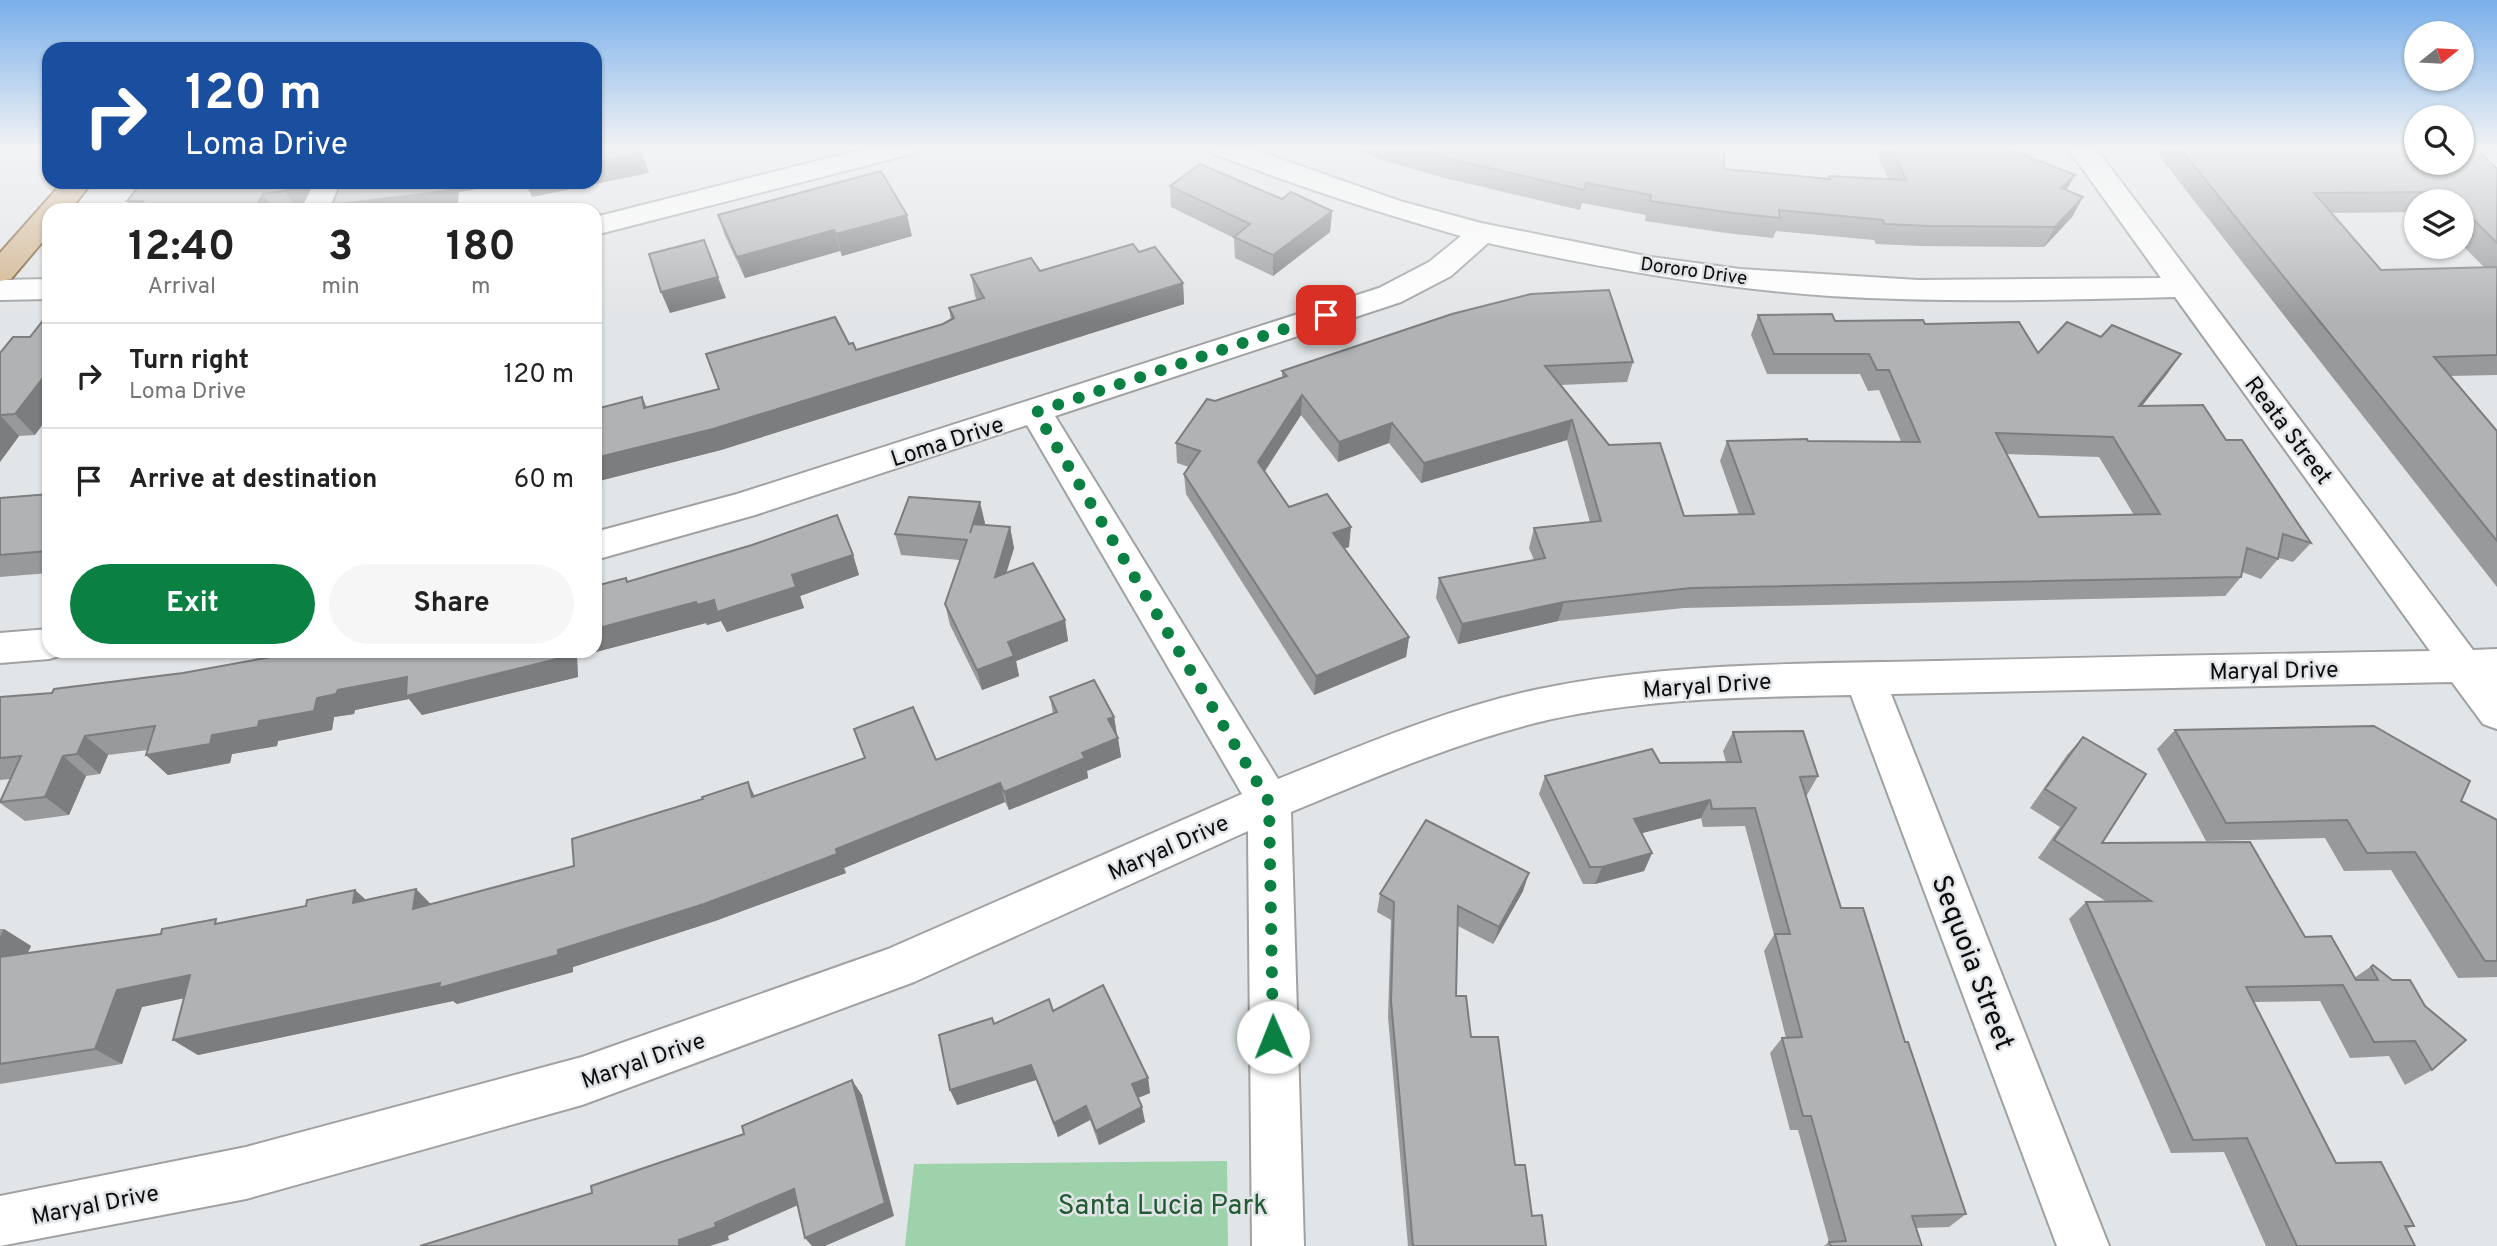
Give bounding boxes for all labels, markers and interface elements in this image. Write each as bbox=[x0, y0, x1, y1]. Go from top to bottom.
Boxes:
north arrow bbox=[2404, 21, 2474, 91]
map controls bbox=[2404, 21, 2474, 259]
text: 120 m bbox=[185, 65, 322, 127]
icon: right bbox=[70, 70, 161, 161]
button: search bbox=[2404, 105, 2474, 175]
text: Loma Drive bbox=[185, 126, 348, 166]
button: layers bbox=[2404, 189, 2474, 259]
text: 12:40 bbox=[128, 222, 235, 275]
text: 3 bbox=[328, 222, 353, 275]
text: 180 bbox=[446, 222, 516, 275]
street label: Dororo Drive bbox=[1639, 253, 1749, 291]
text: Arrival bbox=[147, 273, 216, 302]
text: min bbox=[321, 273, 360, 302]
text: m bbox=[471, 273, 491, 302]
pin bbox=[1296, 285, 1356, 345]
icon: arrive bbox=[1307, 296, 1345, 334]
text: Turn right bbox=[129, 345, 249, 378]
icon: right bbox=[70, 357, 108, 395]
text: 120 m bbox=[504, 359, 574, 392]
street label: Reata Street bbox=[2237, 372, 2337, 491]
text: Loma Drive bbox=[129, 378, 246, 407]
street label: Loma Drive bbox=[888, 411, 1008, 475]
icon: arrive bbox=[70, 462, 108, 500]
text: Arrive at destination bbox=[129, 464, 377, 497]
text: 60 m bbox=[514, 464, 574, 497]
button: Exit bbox=[70, 564, 315, 644]
button: Share bbox=[329, 564, 574, 644]
street label: Maryal Drive bbox=[2209, 657, 2339, 688]
street label: Maryal Drive bbox=[1642, 669, 1773, 706]
street label: Maryal Drive bbox=[1104, 810, 1234, 889]
street label: Sequoia Street bbox=[1921, 871, 2021, 1056]
position arrow bbox=[1236, 1000, 1310, 1074]
street label: Maryal Drive bbox=[578, 1028, 710, 1097]
street label: Maryal Drive bbox=[29, 1180, 162, 1233]
park label: Santa Lucia Park bbox=[1058, 1189, 1268, 1225]

